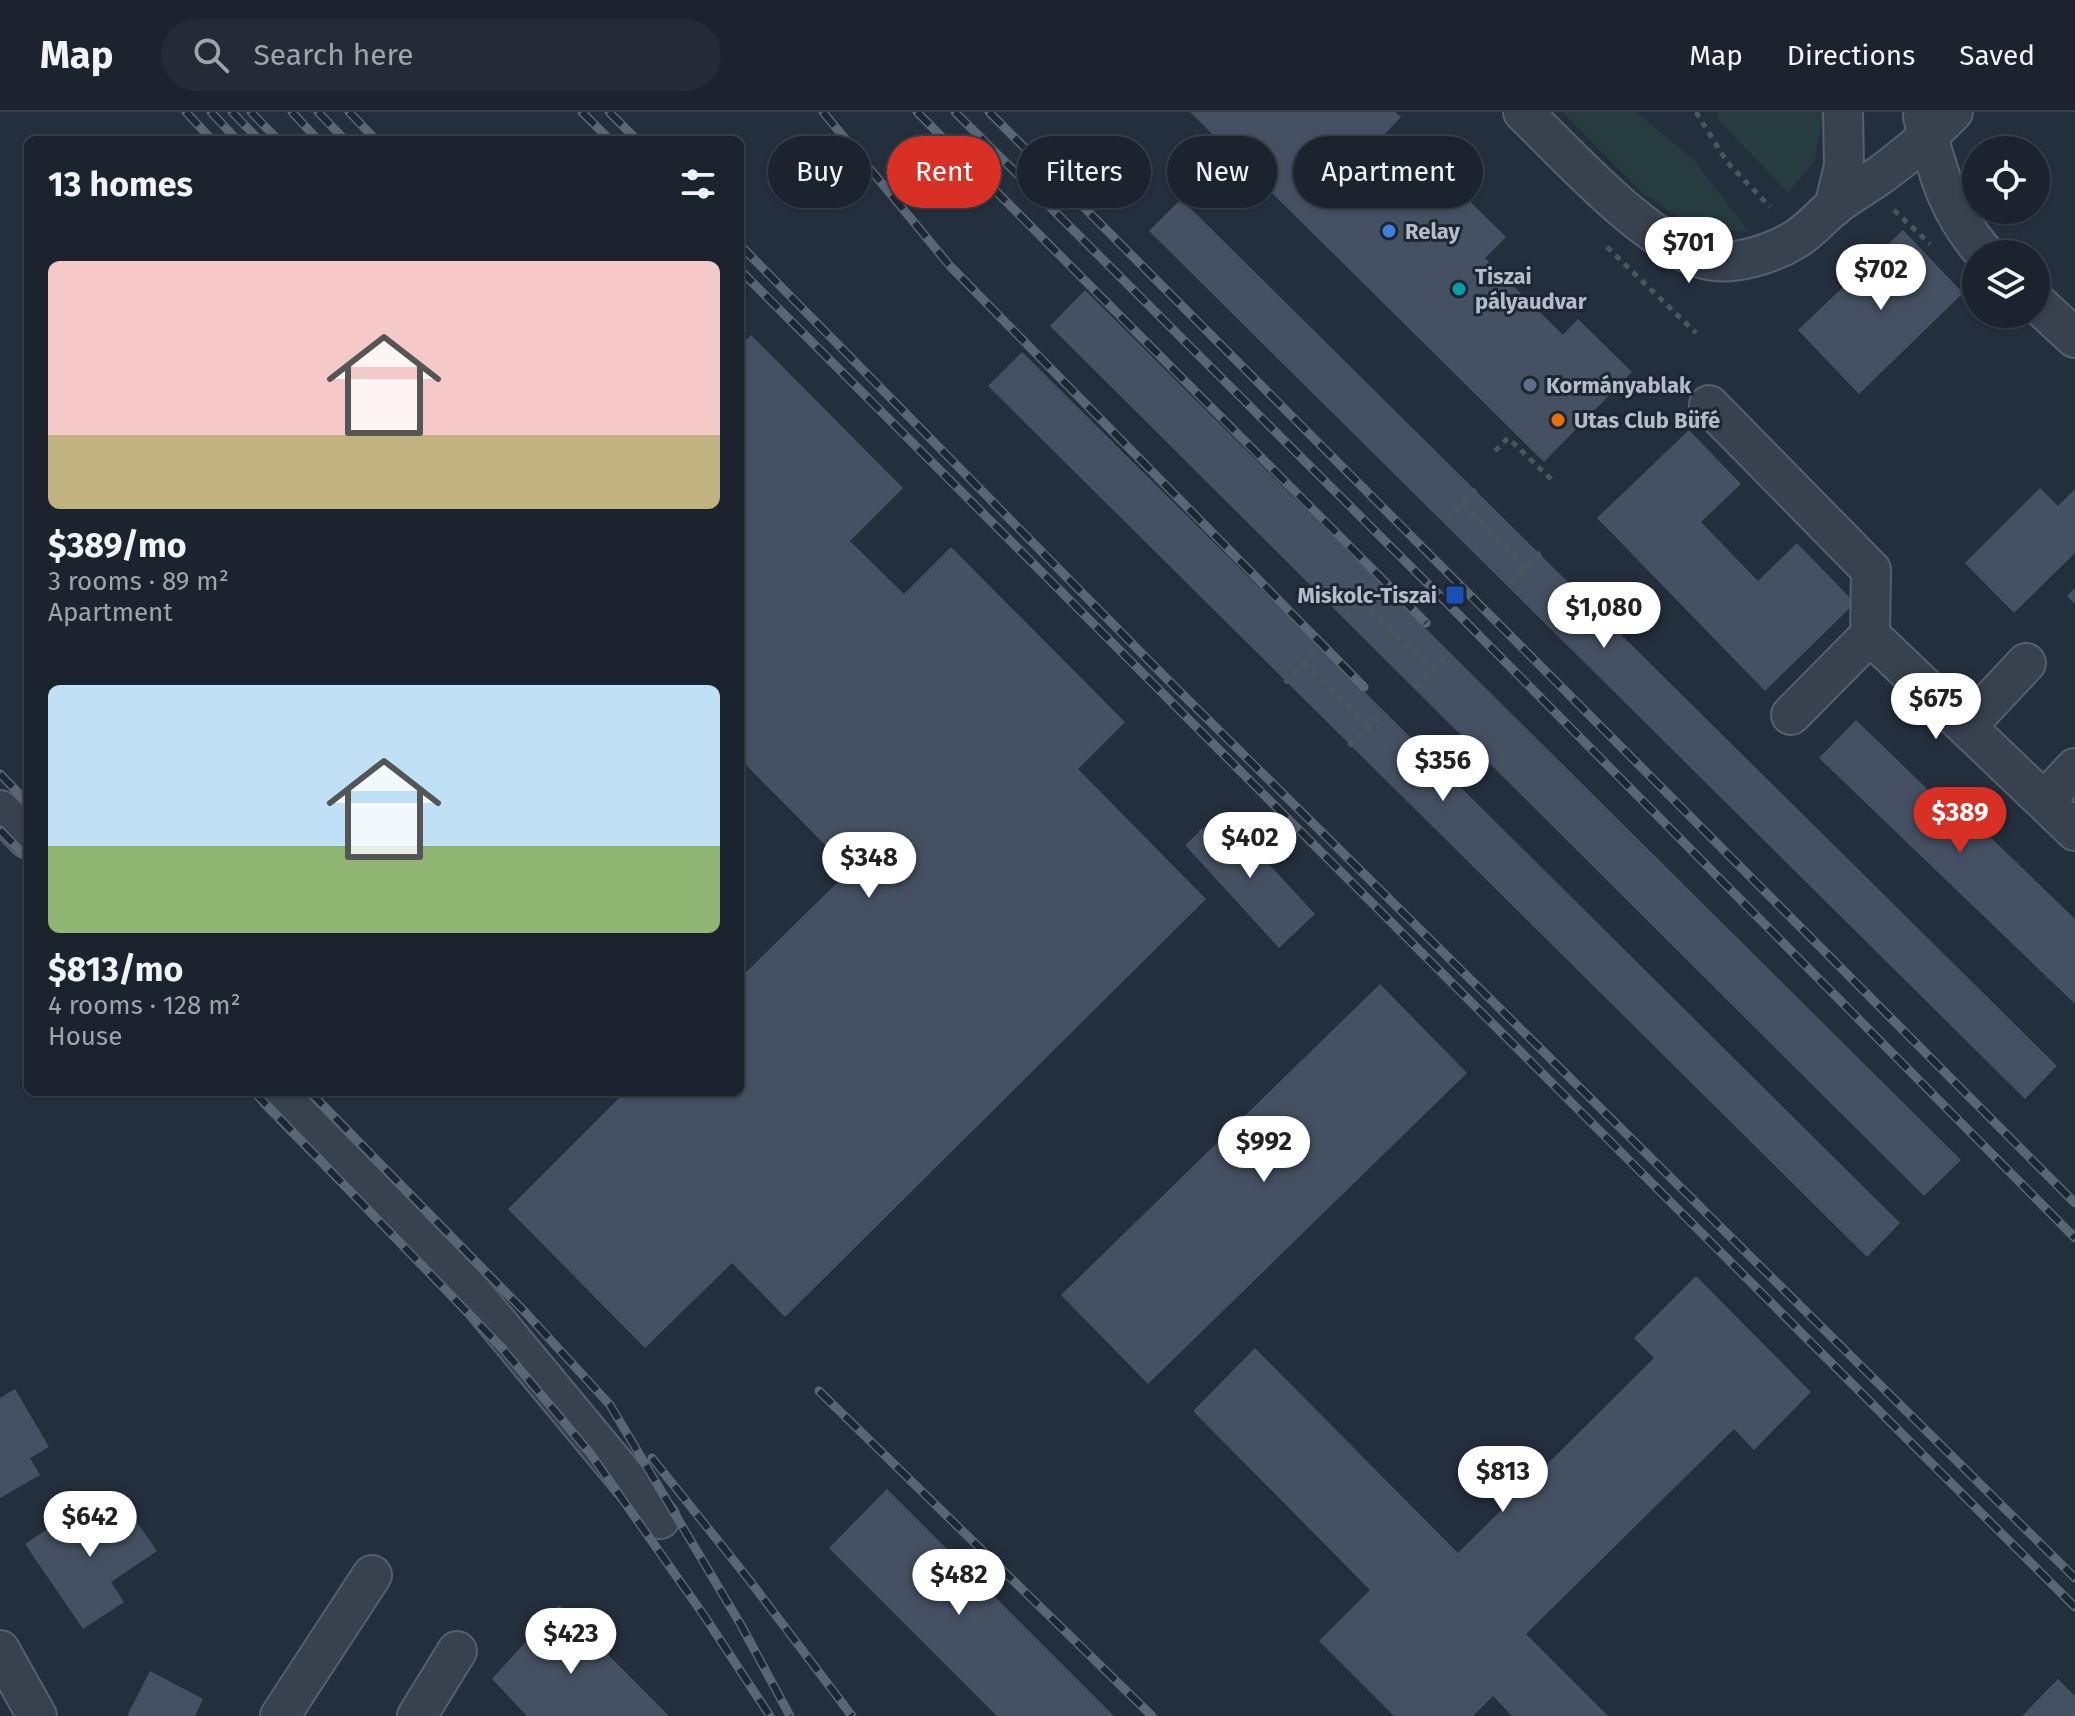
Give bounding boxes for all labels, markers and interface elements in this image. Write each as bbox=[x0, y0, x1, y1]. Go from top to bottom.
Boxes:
search box bbox=[161, 19, 721, 91]
text: Map bbox=[40, 32, 113, 78]
icon: search bbox=[189, 33, 233, 77]
text: Search here bbox=[253, 37, 414, 73]
text: Map bbox=[1689, 39, 1743, 72]
text: Directions bbox=[1787, 39, 1915, 72]
text: Saved bbox=[1959, 39, 2035, 72]
chip: Buy bbox=[768, 136, 871, 208]
chip: Rent bbox=[887, 136, 1001, 208]
chip: Filters bbox=[1017, 136, 1151, 208]
chip: New bbox=[1167, 136, 1277, 208]
chip: Apartment bbox=[1293, 136, 1483, 208]
map controls bbox=[1962, 136, 2050, 328]
button: locate bbox=[1962, 136, 2050, 224]
icon: filters bbox=[676, 162, 720, 206]
text: 13 homes bbox=[48, 164, 193, 205]
pin: $701 bbox=[1642, 217, 1736, 285]
place label: Relay bbox=[1405, 218, 1461, 245]
marker: Relay bbox=[1380, 222, 1398, 240]
text: $701 bbox=[1663, 227, 1715, 258]
button: layers bbox=[1962, 240, 2050, 328]
pin: $702 bbox=[1834, 244, 1928, 312]
text: $702 bbox=[1854, 254, 1908, 285]
place label: Tiszai pályaudvar bbox=[1475, 263, 1587, 315]
marker: Tiszai pályaudvar bbox=[1450, 280, 1468, 298]
icon: home bbox=[312, 313, 456, 457]
place label: Kormányablak bbox=[1546, 372, 1692, 399]
marker: Kormányablak bbox=[1521, 376, 1539, 394]
place label: Utas Club Büfé bbox=[1574, 407, 1720, 434]
marker: Utas Club Büfé bbox=[1549, 411, 1567, 429]
text: $389/mo bbox=[48, 525, 186, 566]
text: 3 rooms · 89 m² bbox=[48, 566, 229, 597]
place label: Miskolc-Tiszai bbox=[1297, 582, 1437, 609]
pin: $1,080 bbox=[1539, 582, 1669, 650]
marker: Miskolc-Tiszai bbox=[1444, 584, 1466, 606]
text: $1,080 bbox=[1566, 592, 1642, 623]
text: Apartment bbox=[48, 597, 173, 628]
pin: $675 bbox=[1889, 673, 1983, 741]
text: $675 bbox=[1909, 683, 1963, 714]
pin: $356 bbox=[1396, 735, 1490, 803]
icon: home bbox=[312, 737, 456, 881]
text: $356 bbox=[1415, 745, 1471, 776]
pin: $389 bbox=[1913, 787, 2007, 855]
text: $389 bbox=[1931, 797, 1989, 828]
pin: $402 bbox=[1203, 812, 1297, 880]
text: $402 bbox=[1221, 822, 1279, 853]
pin: $348 bbox=[822, 832, 916, 900]
text: $348 bbox=[840, 842, 898, 873]
text: $813/mo bbox=[48, 949, 183, 990]
text: 4 rooms · 128 m² bbox=[48, 990, 241, 1021]
text: House bbox=[48, 1021, 122, 1052]
pin: $992 bbox=[1217, 1116, 1311, 1184]
text: $992 bbox=[1236, 1126, 1292, 1157]
pin: $813 bbox=[1456, 1446, 1550, 1514]
text: $813 bbox=[1476, 1456, 1530, 1487]
pin: $642 bbox=[43, 1491, 137, 1559]
text: $642 bbox=[62, 1501, 118, 1532]
pin: $482 bbox=[912, 1549, 1006, 1617]
text: $482 bbox=[930, 1559, 988, 1590]
pin: $423 bbox=[524, 1608, 618, 1676]
text: $423 bbox=[543, 1618, 599, 1649]

